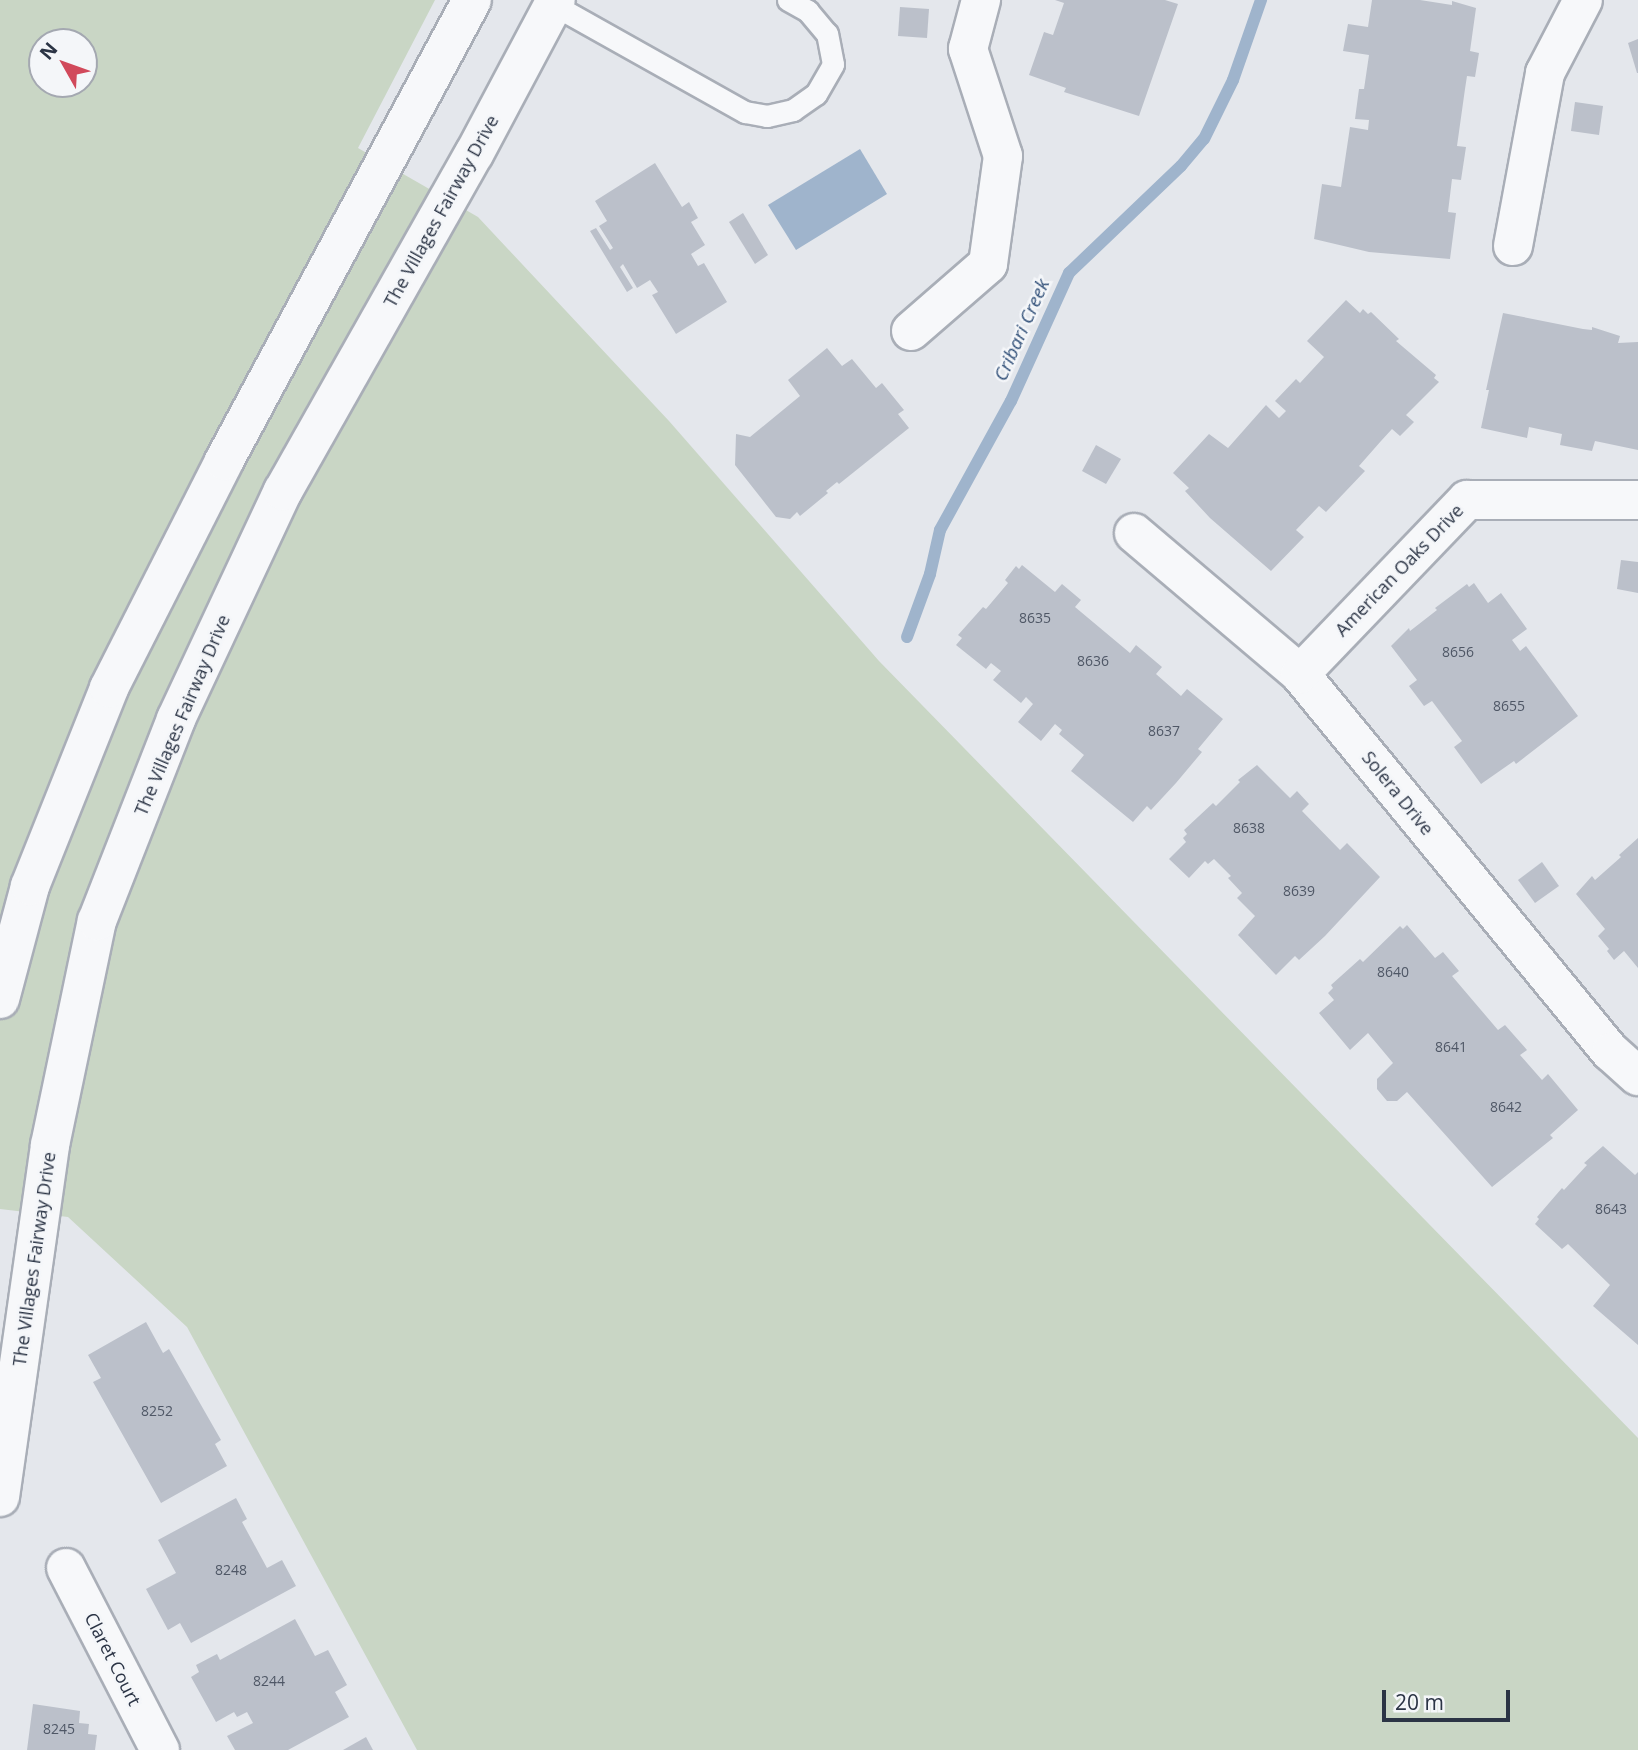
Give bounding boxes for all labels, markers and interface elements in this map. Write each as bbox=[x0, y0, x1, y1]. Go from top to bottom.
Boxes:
north arrow bbox=[28, 28, 98, 98]
text: N bbox=[34, 37, 63, 65]
street label: The Villages Fairway Drive bbox=[379, 111, 503, 311]
water label: Cribari Creek bbox=[989, 275, 1055, 385]
street label: American Oaks Drive bbox=[1330, 499, 1468, 641]
house number: 8635 bbox=[1019, 610, 1051, 626]
street label: The Villages Fairway Drive bbox=[130, 611, 234, 819]
house number: 8656 bbox=[1442, 644, 1474, 660]
house number: 8636 bbox=[1077, 653, 1109, 669]
house number: 8655 bbox=[1493, 698, 1525, 714]
house number: 8637 bbox=[1148, 723, 1180, 739]
street label: Solera Drive bbox=[1358, 747, 1438, 839]
house number: 8638 bbox=[1233, 820, 1265, 836]
house number: 8639 bbox=[1283, 883, 1315, 899]
house number: 8640 bbox=[1377, 964, 1409, 980]
house number: 8641 bbox=[1435, 1039, 1467, 1055]
house number: 8642 bbox=[1490, 1099, 1522, 1115]
street label: The Villages Fairway Drive bbox=[8, 1150, 60, 1368]
house number: 8643 bbox=[1595, 1201, 1627, 1217]
house number: 8252 bbox=[141, 1403, 173, 1419]
house number: 8248 bbox=[215, 1562, 247, 1578]
street label: Claret Court bbox=[80, 1609, 146, 1709]
house number: 8244 bbox=[253, 1673, 285, 1689]
scale bar bbox=[1386, 1676, 1514, 1720]
text: 20 m bbox=[1395, 1688, 1444, 1716]
house number: 8245 bbox=[43, 1721, 75, 1737]

